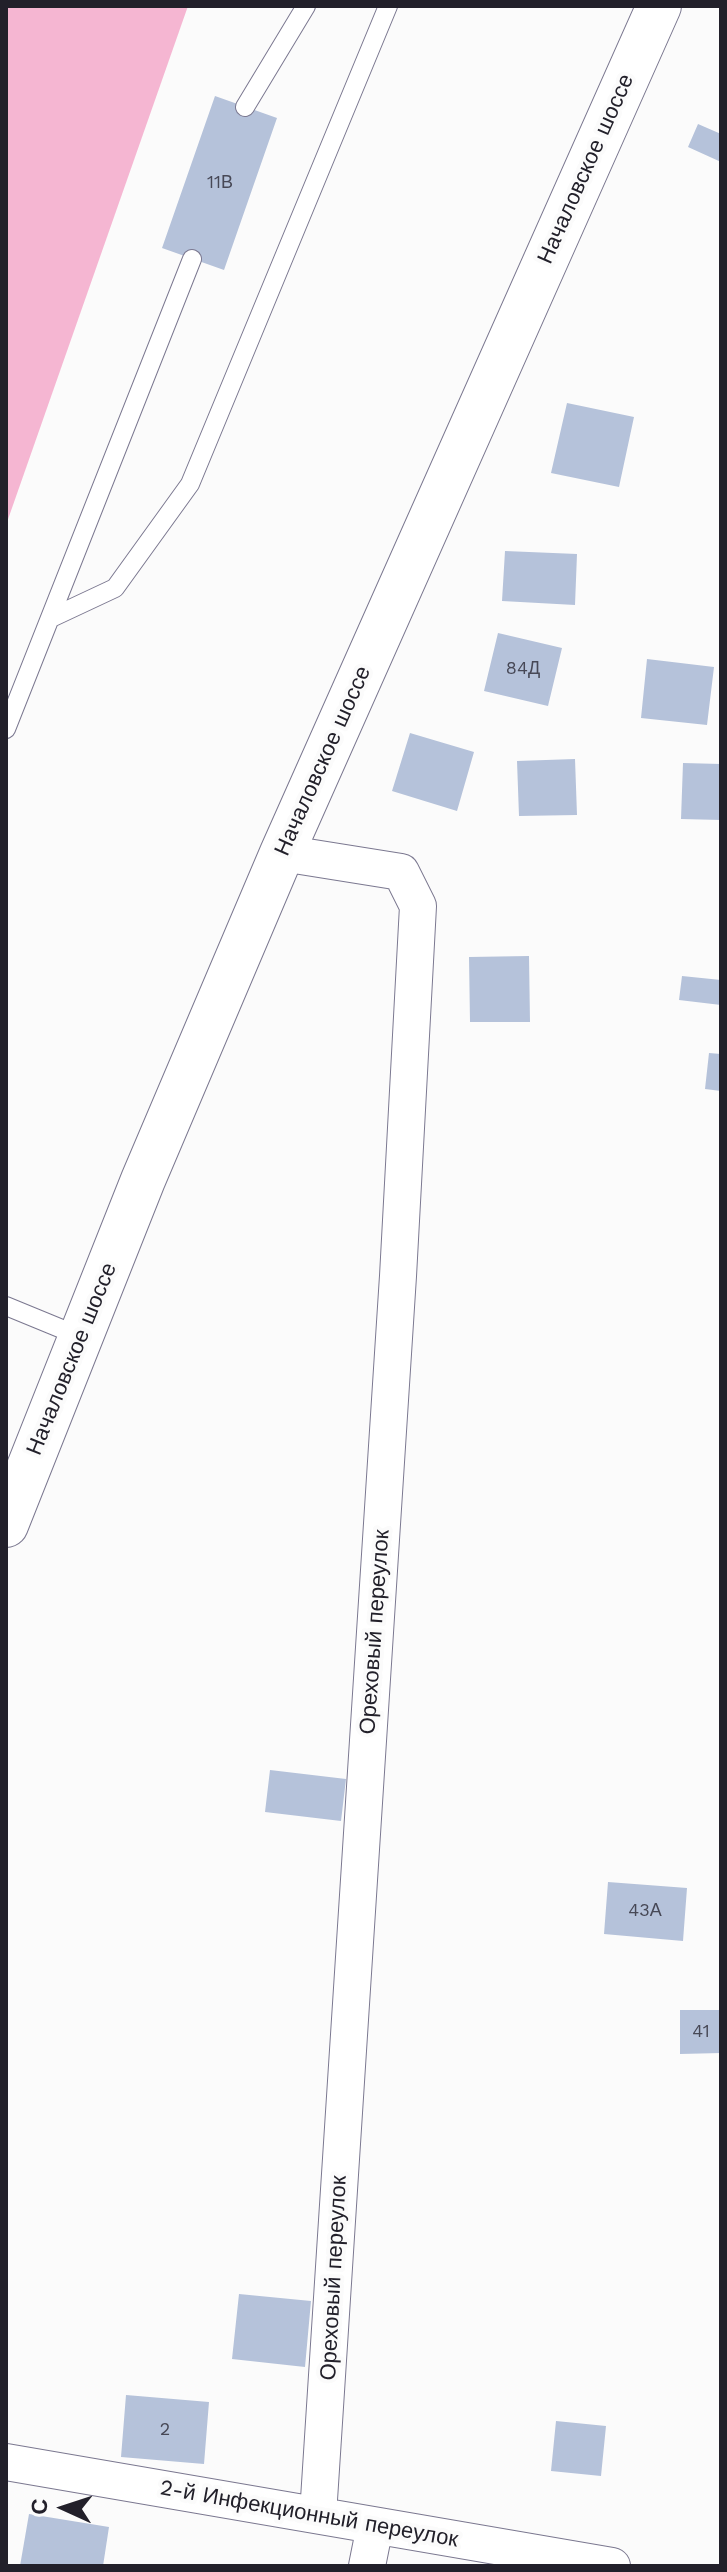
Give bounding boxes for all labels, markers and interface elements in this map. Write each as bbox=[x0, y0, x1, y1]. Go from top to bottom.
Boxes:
street label: Началовское шоссе bbox=[532, 70, 640, 268]
house number: 11В bbox=[207, 172, 233, 194]
house number: 84Д bbox=[506, 658, 540, 680]
street label: Началовское шоссе bbox=[269, 662, 377, 860]
street label: Началовское шоссе bbox=[21, 1259, 123, 1459]
street label: Ореховый переулок bbox=[355, 1529, 395, 1735]
house number: 43А bbox=[628, 1900, 662, 1922]
house number: 41 bbox=[692, 2021, 710, 2043]
street label: Ореховый переулок bbox=[315, 2175, 353, 2381]
house number: 2 bbox=[160, 2419, 170, 2441]
north arrow bbox=[24, 2468, 104, 2548]
street label: 2-й Инфекционный переулок bbox=[158, 2475, 460, 2553]
text: С bbox=[27, 2498, 52, 2515]

